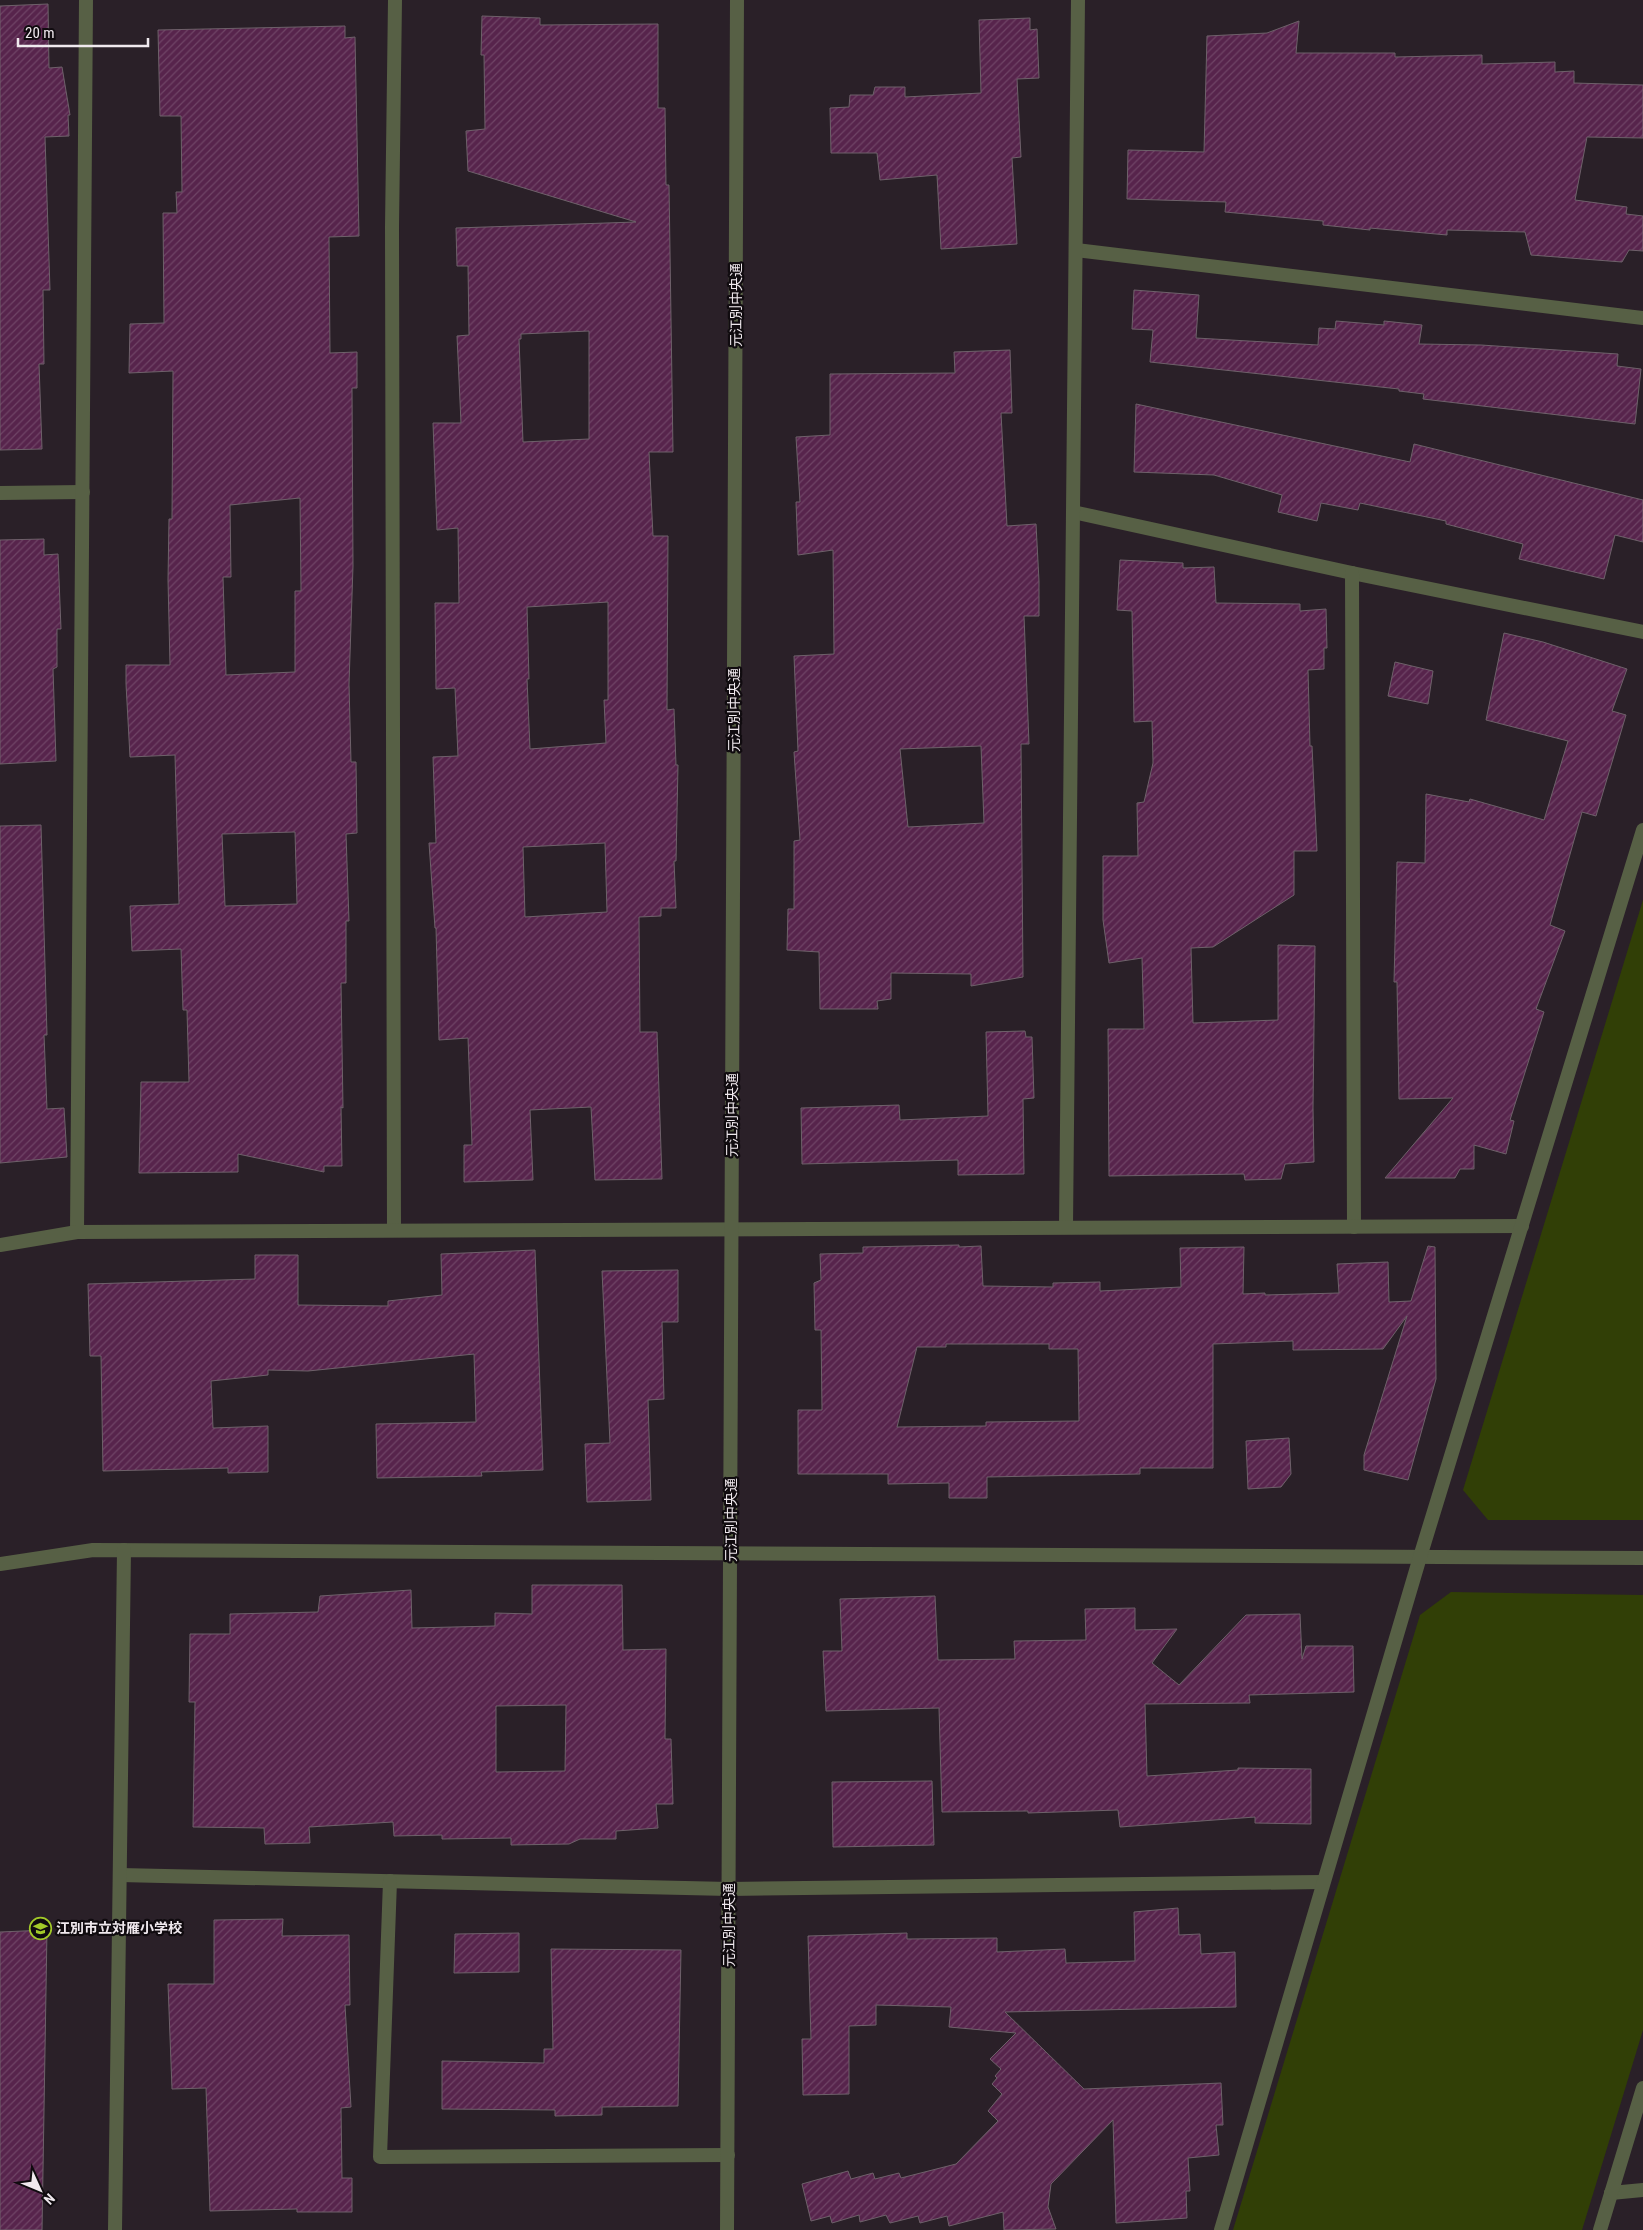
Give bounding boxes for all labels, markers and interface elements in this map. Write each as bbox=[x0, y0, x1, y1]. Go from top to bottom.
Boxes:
scale bar bbox=[18, 15, 148, 47]
text: 20 m bbox=[25, 24, 55, 42]
street label: 元江別中央通 bbox=[728, 263, 744, 347]
street label: 元江別中央通 bbox=[726, 668, 742, 752]
street label: 元江別中央通 bbox=[724, 1073, 740, 1157]
street label: 元江別中央通 bbox=[723, 1478, 739, 1562]
street label: 元江別中央通 bbox=[721, 1883, 737, 1967]
school or university icon: 江別市立対雁小学校 bbox=[28, 1916, 52, 1940]
place label: 江別市立対雁小学校 bbox=[56, 1920, 182, 1936]
north arrow bbox=[15, 2165, 65, 2215]
text: N bbox=[41, 2190, 58, 2208]

